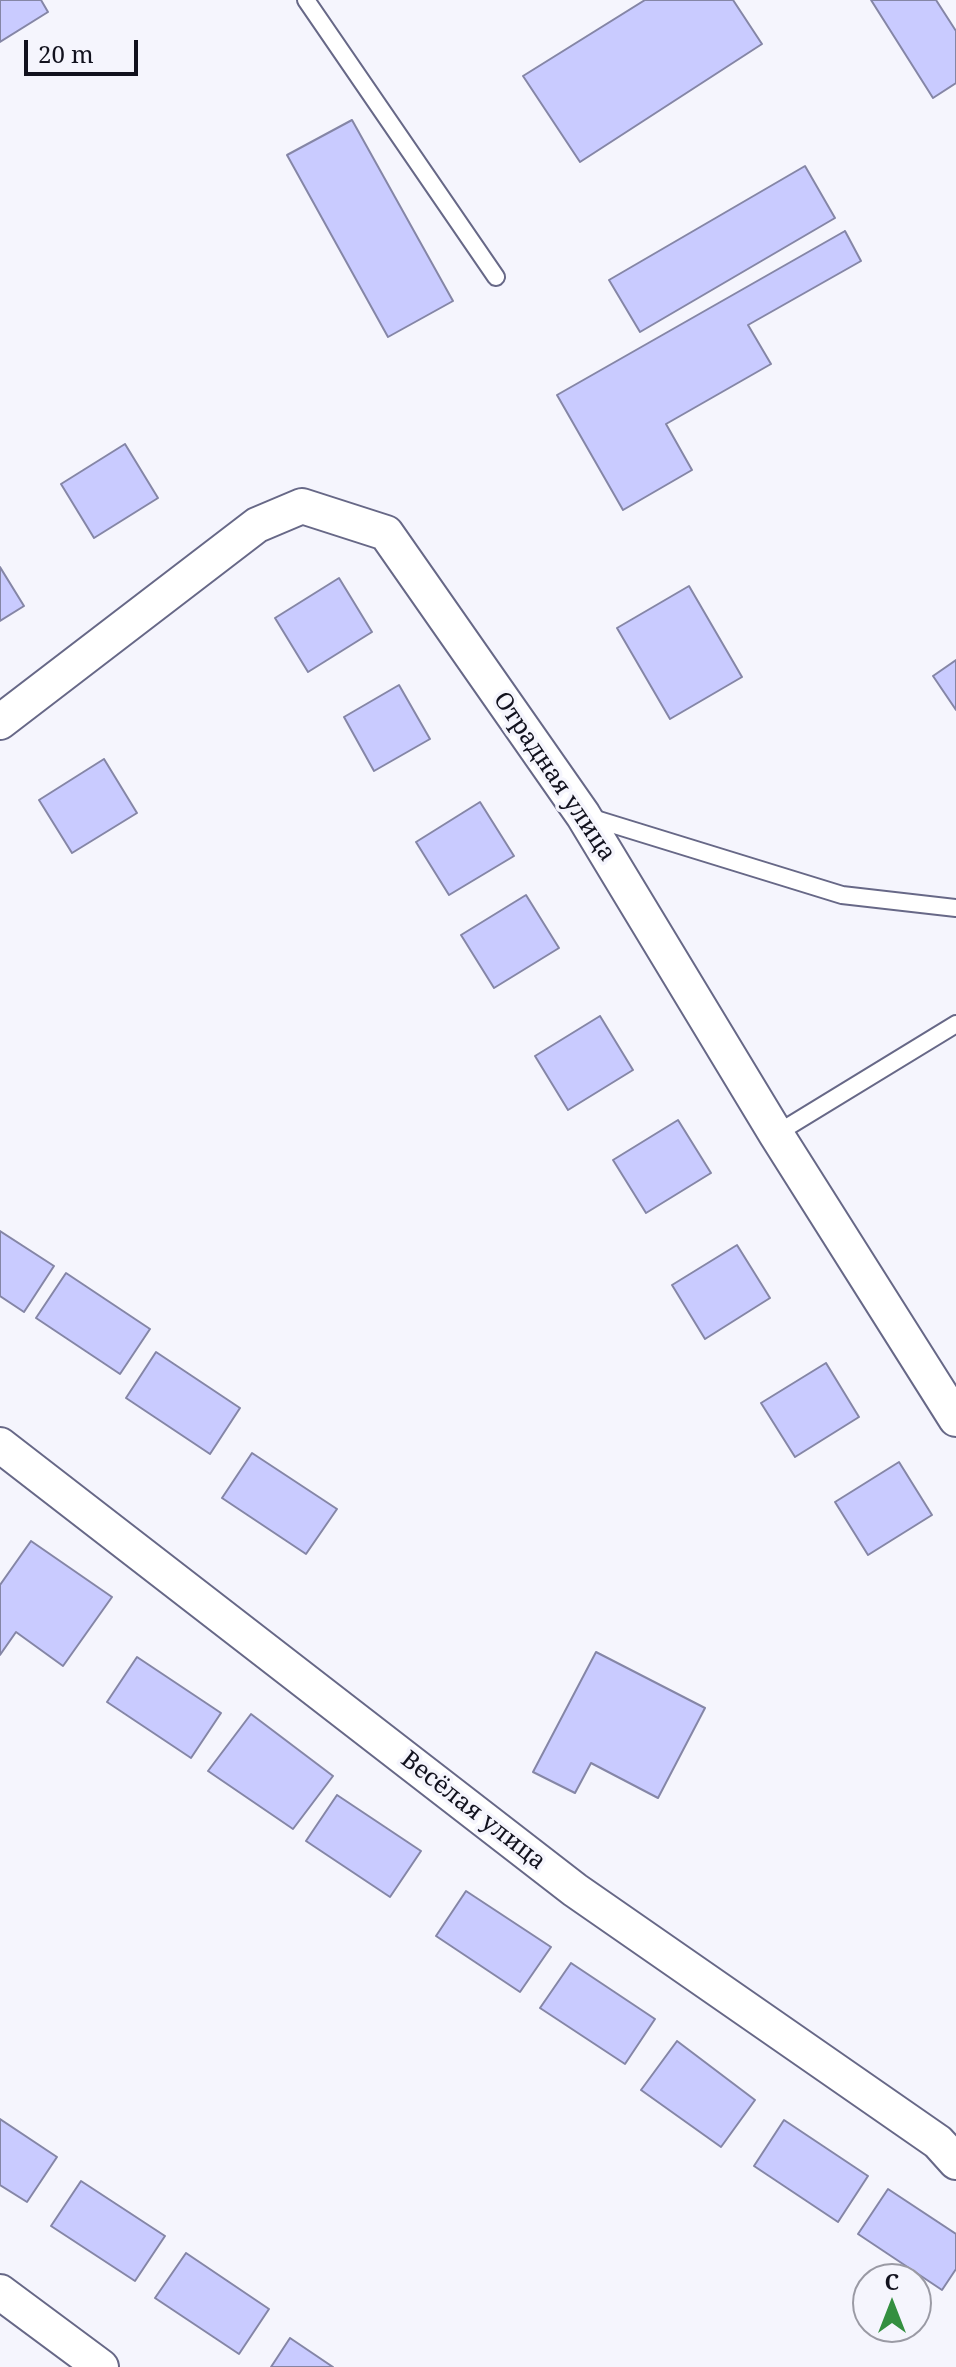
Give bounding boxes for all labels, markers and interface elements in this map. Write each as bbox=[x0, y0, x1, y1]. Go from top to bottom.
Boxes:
scale bar bbox=[28, 24, 142, 74]
text: 20 m bbox=[38, 37, 94, 70]
street label: Отрадная улица bbox=[487, 687, 621, 867]
street label: Весёлая улица bbox=[395, 1746, 551, 1876]
north arrow bbox=[852, 2263, 932, 2343]
text: С bbox=[885, 2266, 899, 2296]

